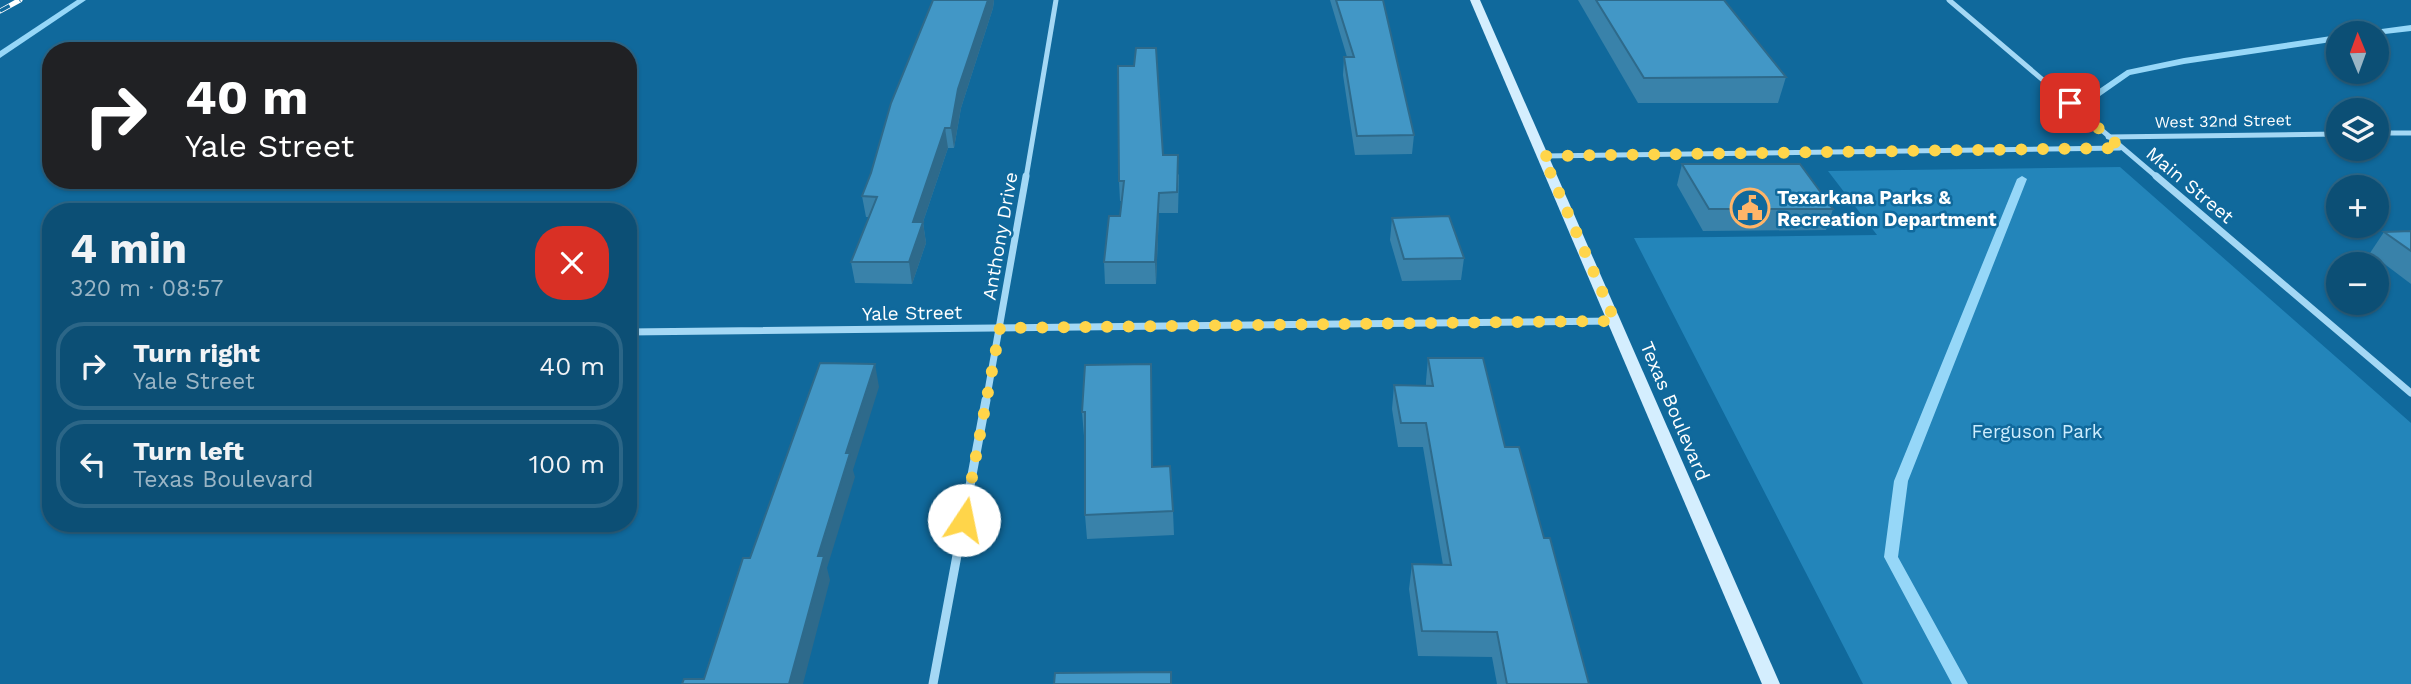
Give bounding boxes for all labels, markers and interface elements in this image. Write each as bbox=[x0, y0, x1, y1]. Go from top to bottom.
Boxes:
north arrow bbox=[2326, 21, 2389, 84]
map controls bbox=[2326, 21, 2389, 315]
text: 40 m bbox=[185, 68, 308, 126]
icon: right bbox=[70, 70, 161, 161]
pin bbox=[2040, 73, 2100, 133]
icon: arrive bbox=[2051, 84, 2089, 122]
button: layers bbox=[2326, 98, 2389, 161]
street label: West 32nd Street bbox=[2154, 110, 2292, 132]
text: Yale Street bbox=[185, 127, 354, 165]
street label: Main Street bbox=[2141, 142, 2239, 228]
street label: Anthony Drive bbox=[977, 170, 1023, 302]
button: + bbox=[2326, 175, 2389, 238]
place label: Texarkana Parks & Recreation Department bbox=[1777, 186, 1997, 231]
public building icon: Texarkana Parks & Recreation Department bbox=[1729, 187, 1771, 229]
text: 4 min bbox=[70, 224, 187, 273]
button: close bbox=[535, 226, 609, 300]
button: − bbox=[2326, 252, 2389, 315]
text: 320 m · 08:57 bbox=[70, 275, 223, 302]
street label: Yale Street bbox=[862, 301, 962, 325]
text: Turn right bbox=[133, 338, 260, 368]
street label: Texas Boulevard bbox=[1635, 338, 1715, 484]
icon: right bbox=[74, 347, 112, 385]
text: 40 m bbox=[539, 351, 605, 381]
text: Yale Street bbox=[133, 368, 255, 395]
park label: Ferguson Park bbox=[1971, 420, 2103, 443]
text: Turn left bbox=[133, 436, 244, 466]
icon: left bbox=[74, 445, 112, 483]
text: 100 m bbox=[529, 449, 605, 479]
text: Texas Boulevard bbox=[133, 466, 313, 493]
position arrow bbox=[927, 483, 1001, 557]

